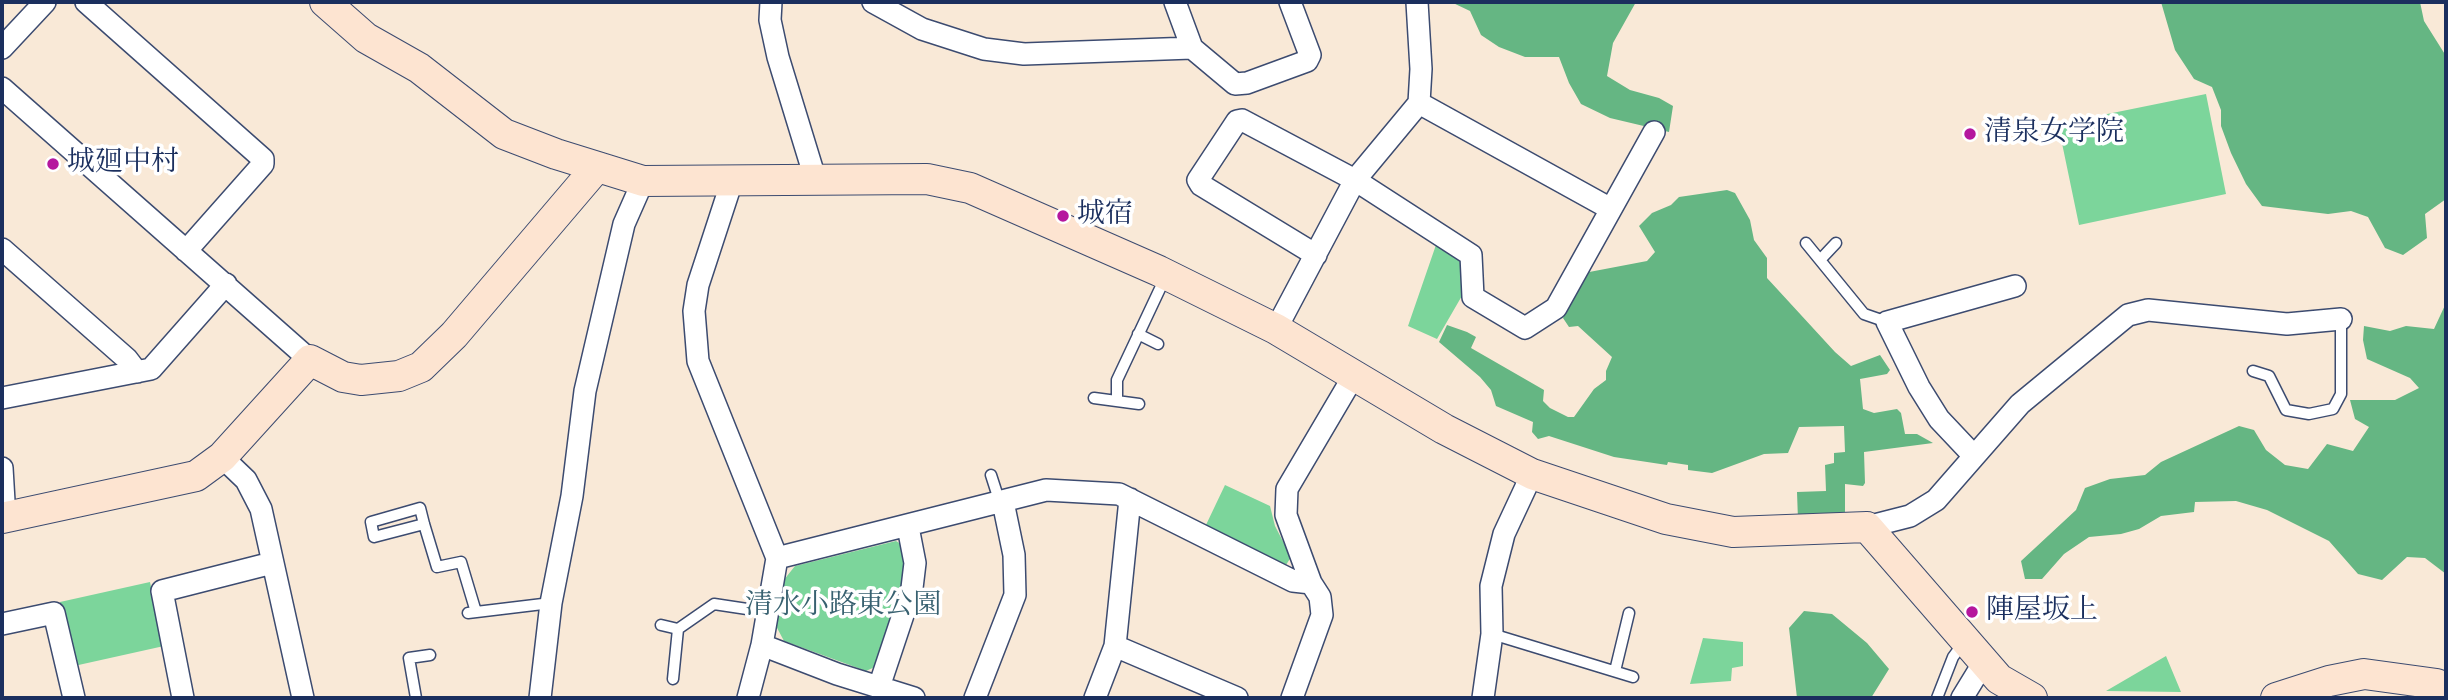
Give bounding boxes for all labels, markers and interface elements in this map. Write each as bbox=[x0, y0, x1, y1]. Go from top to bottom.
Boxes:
place label: 清泉女学院 bbox=[1984, 117, 2124, 151]
marker: 清泉女学院 bbox=[1962, 126, 1978, 142]
place label: 城廻中村 bbox=[67, 147, 179, 181]
marker: 城廻中村 bbox=[45, 156, 61, 172]
place label: 城宿 bbox=[1077, 199, 1133, 233]
marker: 城宿 bbox=[1055, 208, 1071, 224]
park label: 清水小路東公園 bbox=[745, 590, 941, 624]
place label: 陣屋坂上 bbox=[1986, 595, 2098, 629]
marker: 陣屋坂上 bbox=[1964, 604, 1980, 620]

